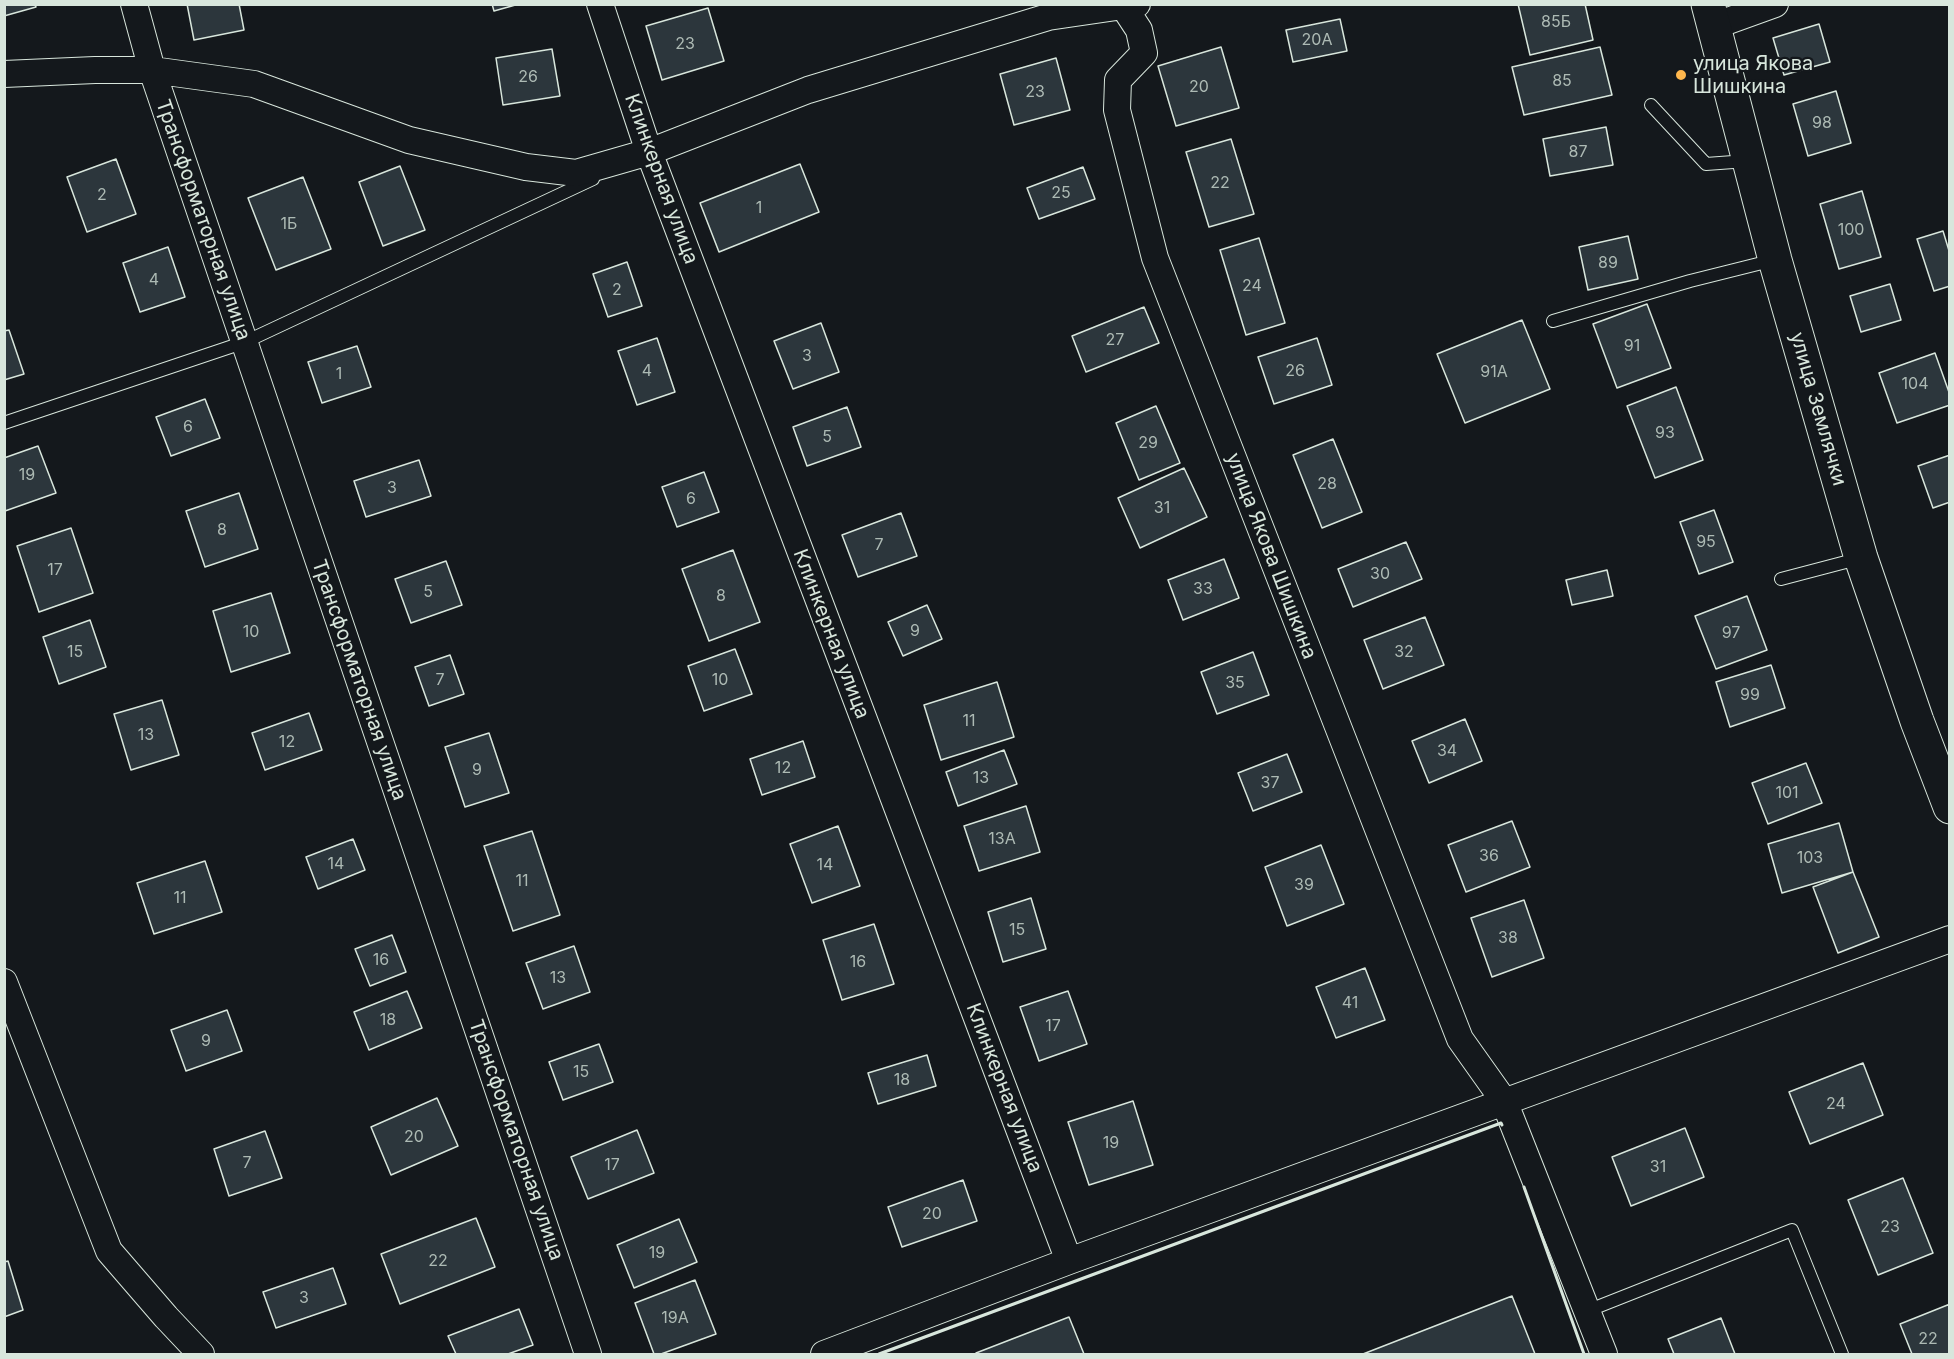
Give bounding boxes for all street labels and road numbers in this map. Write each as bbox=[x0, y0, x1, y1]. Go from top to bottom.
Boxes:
street label: Клинкерная улица bbox=[619, 91, 703, 267]
street label: Трансформаторная улица bbox=[150, 96, 256, 344]
street label: улица Землячки bbox=[1785, 329, 1851, 489]
street label: улица Якова Шишкина bbox=[1221, 449, 1321, 663]
street label: Клинкерная улица bbox=[788, 546, 874, 722]
street label: Трансформаторная улица bbox=[306, 556, 412, 804]
street label: Клинкерная улица bbox=[961, 1000, 1047, 1176]
street label: Трансформаторная улица bbox=[463, 1016, 569, 1264]

